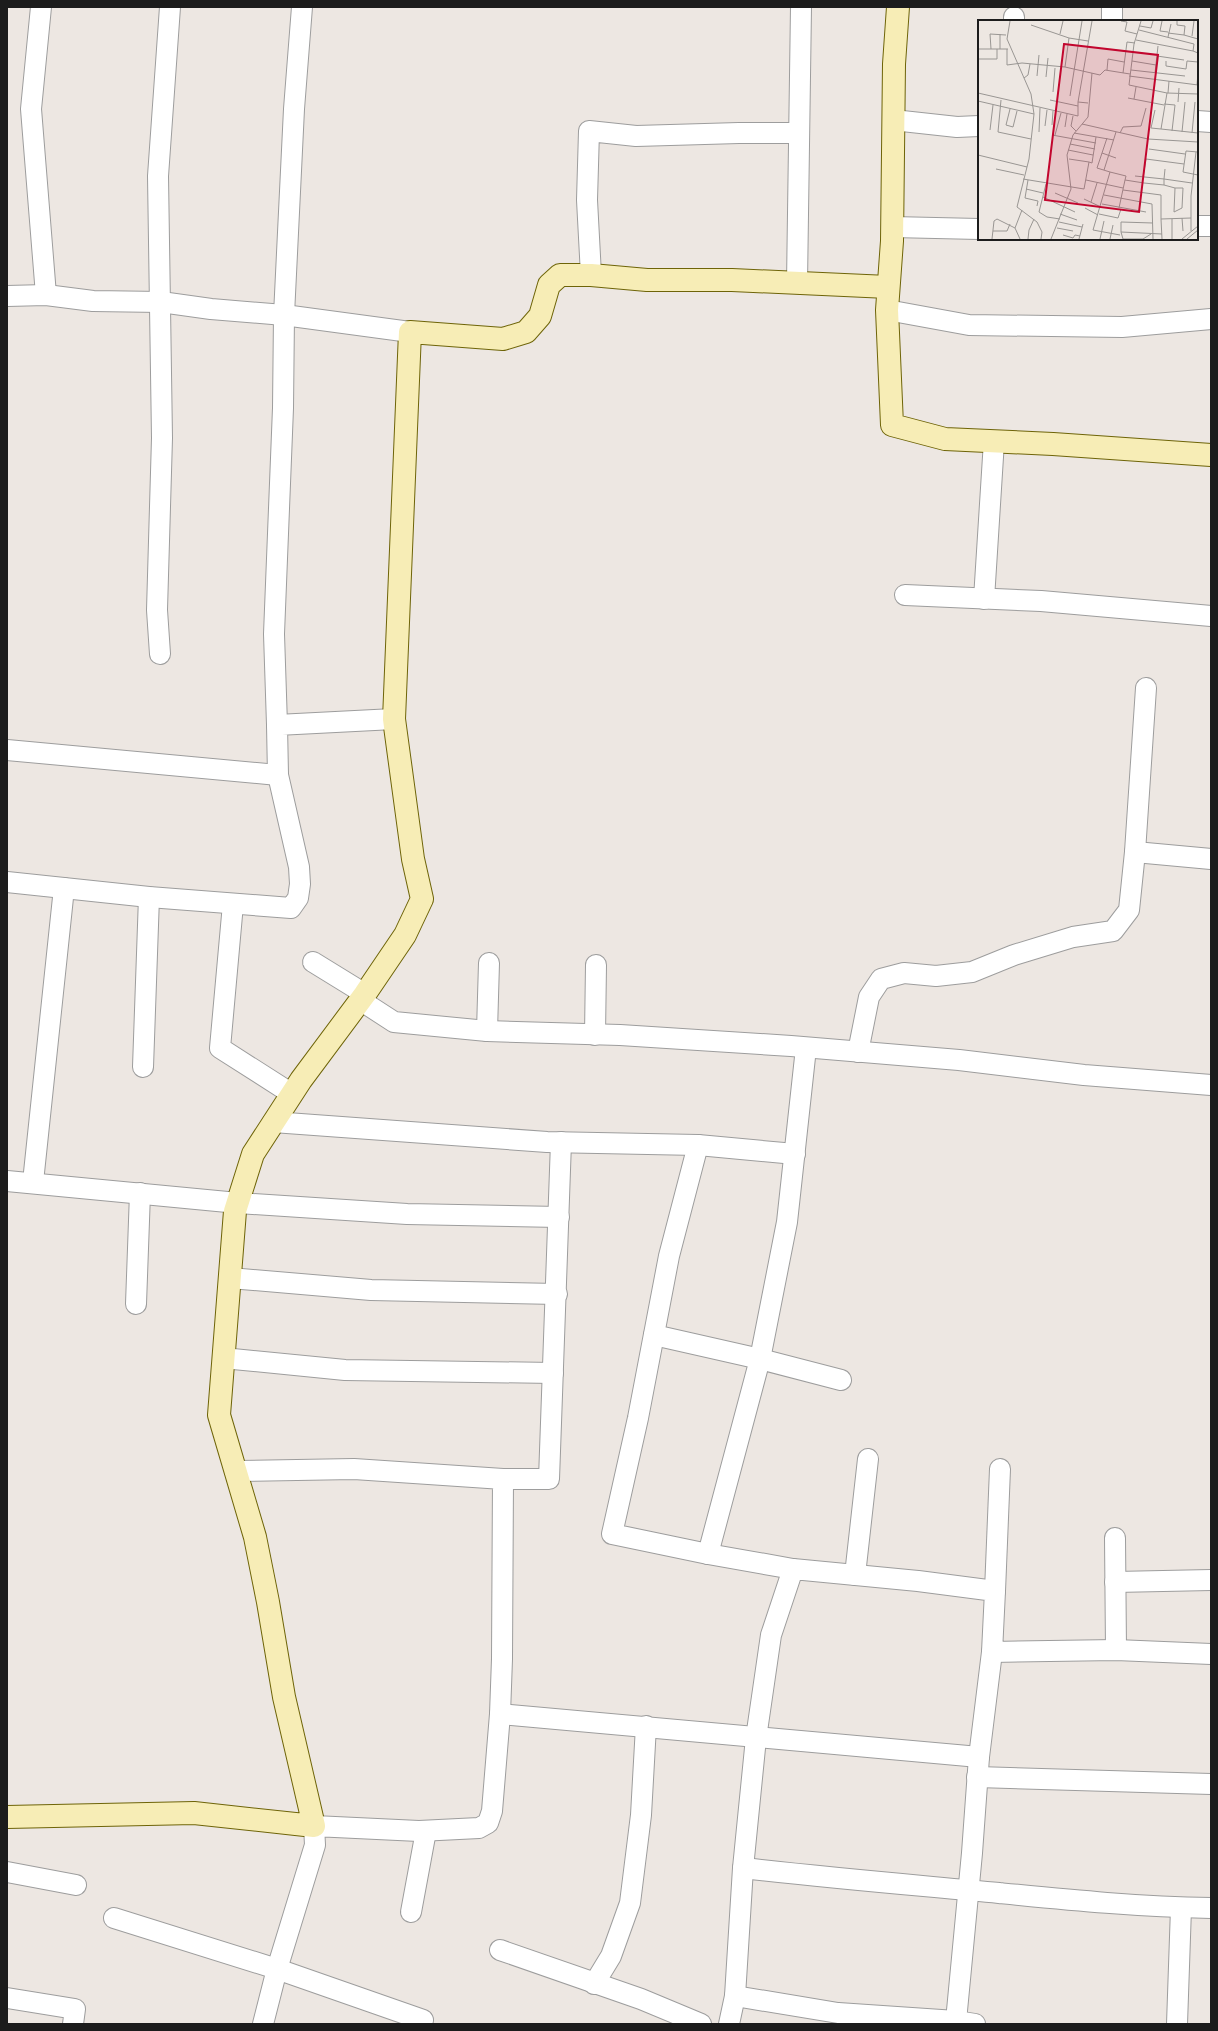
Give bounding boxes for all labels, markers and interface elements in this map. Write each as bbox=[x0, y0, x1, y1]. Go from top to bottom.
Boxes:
inset map bbox=[978, 20, 1198, 240]

